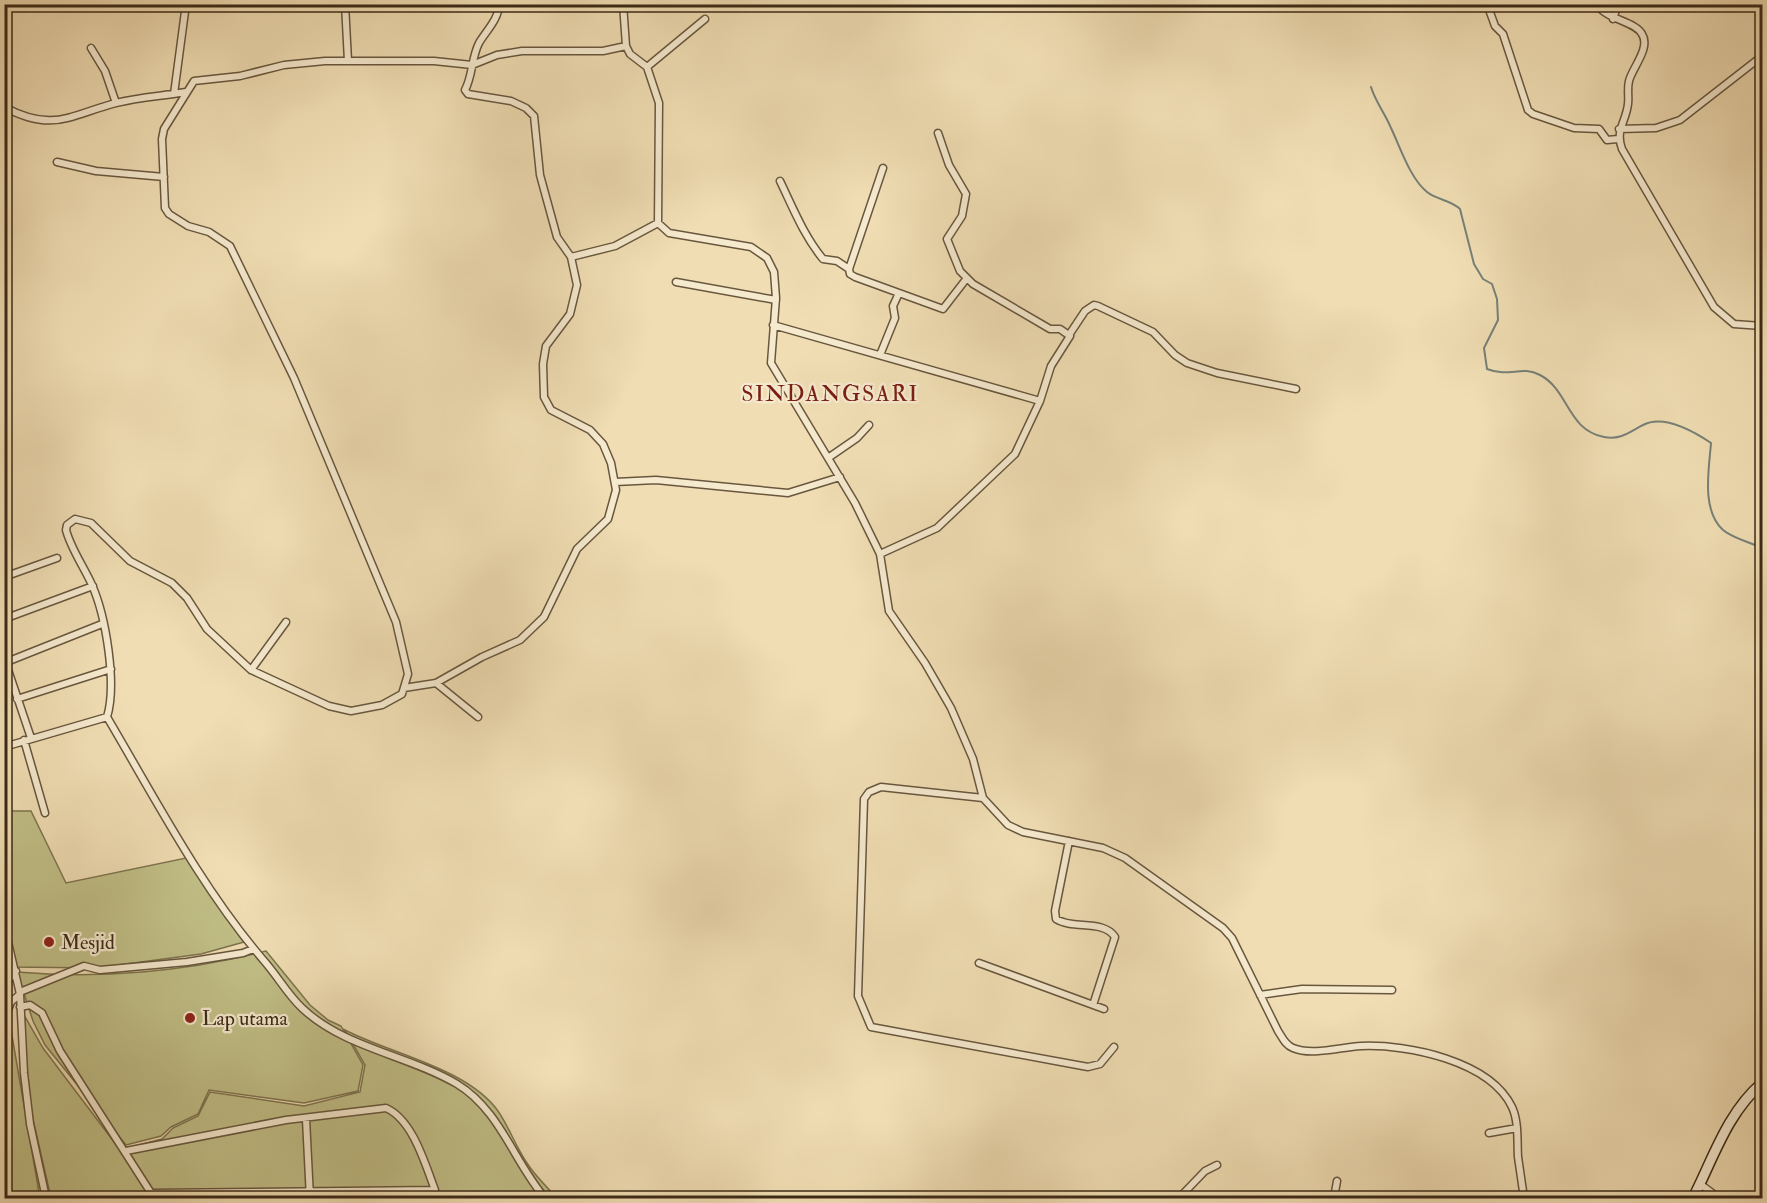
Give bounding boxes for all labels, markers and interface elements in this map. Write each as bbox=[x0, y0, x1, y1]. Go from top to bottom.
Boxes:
district label: SINDANGSARI bbox=[741, 380, 919, 408]
place label: Mesjid bbox=[61, 930, 115, 955]
marker: Mesjid bbox=[42, 935, 56, 949]
place label: Lap utama bbox=[202, 1006, 289, 1032]
marker: Lap utama bbox=[183, 1011, 197, 1025]

